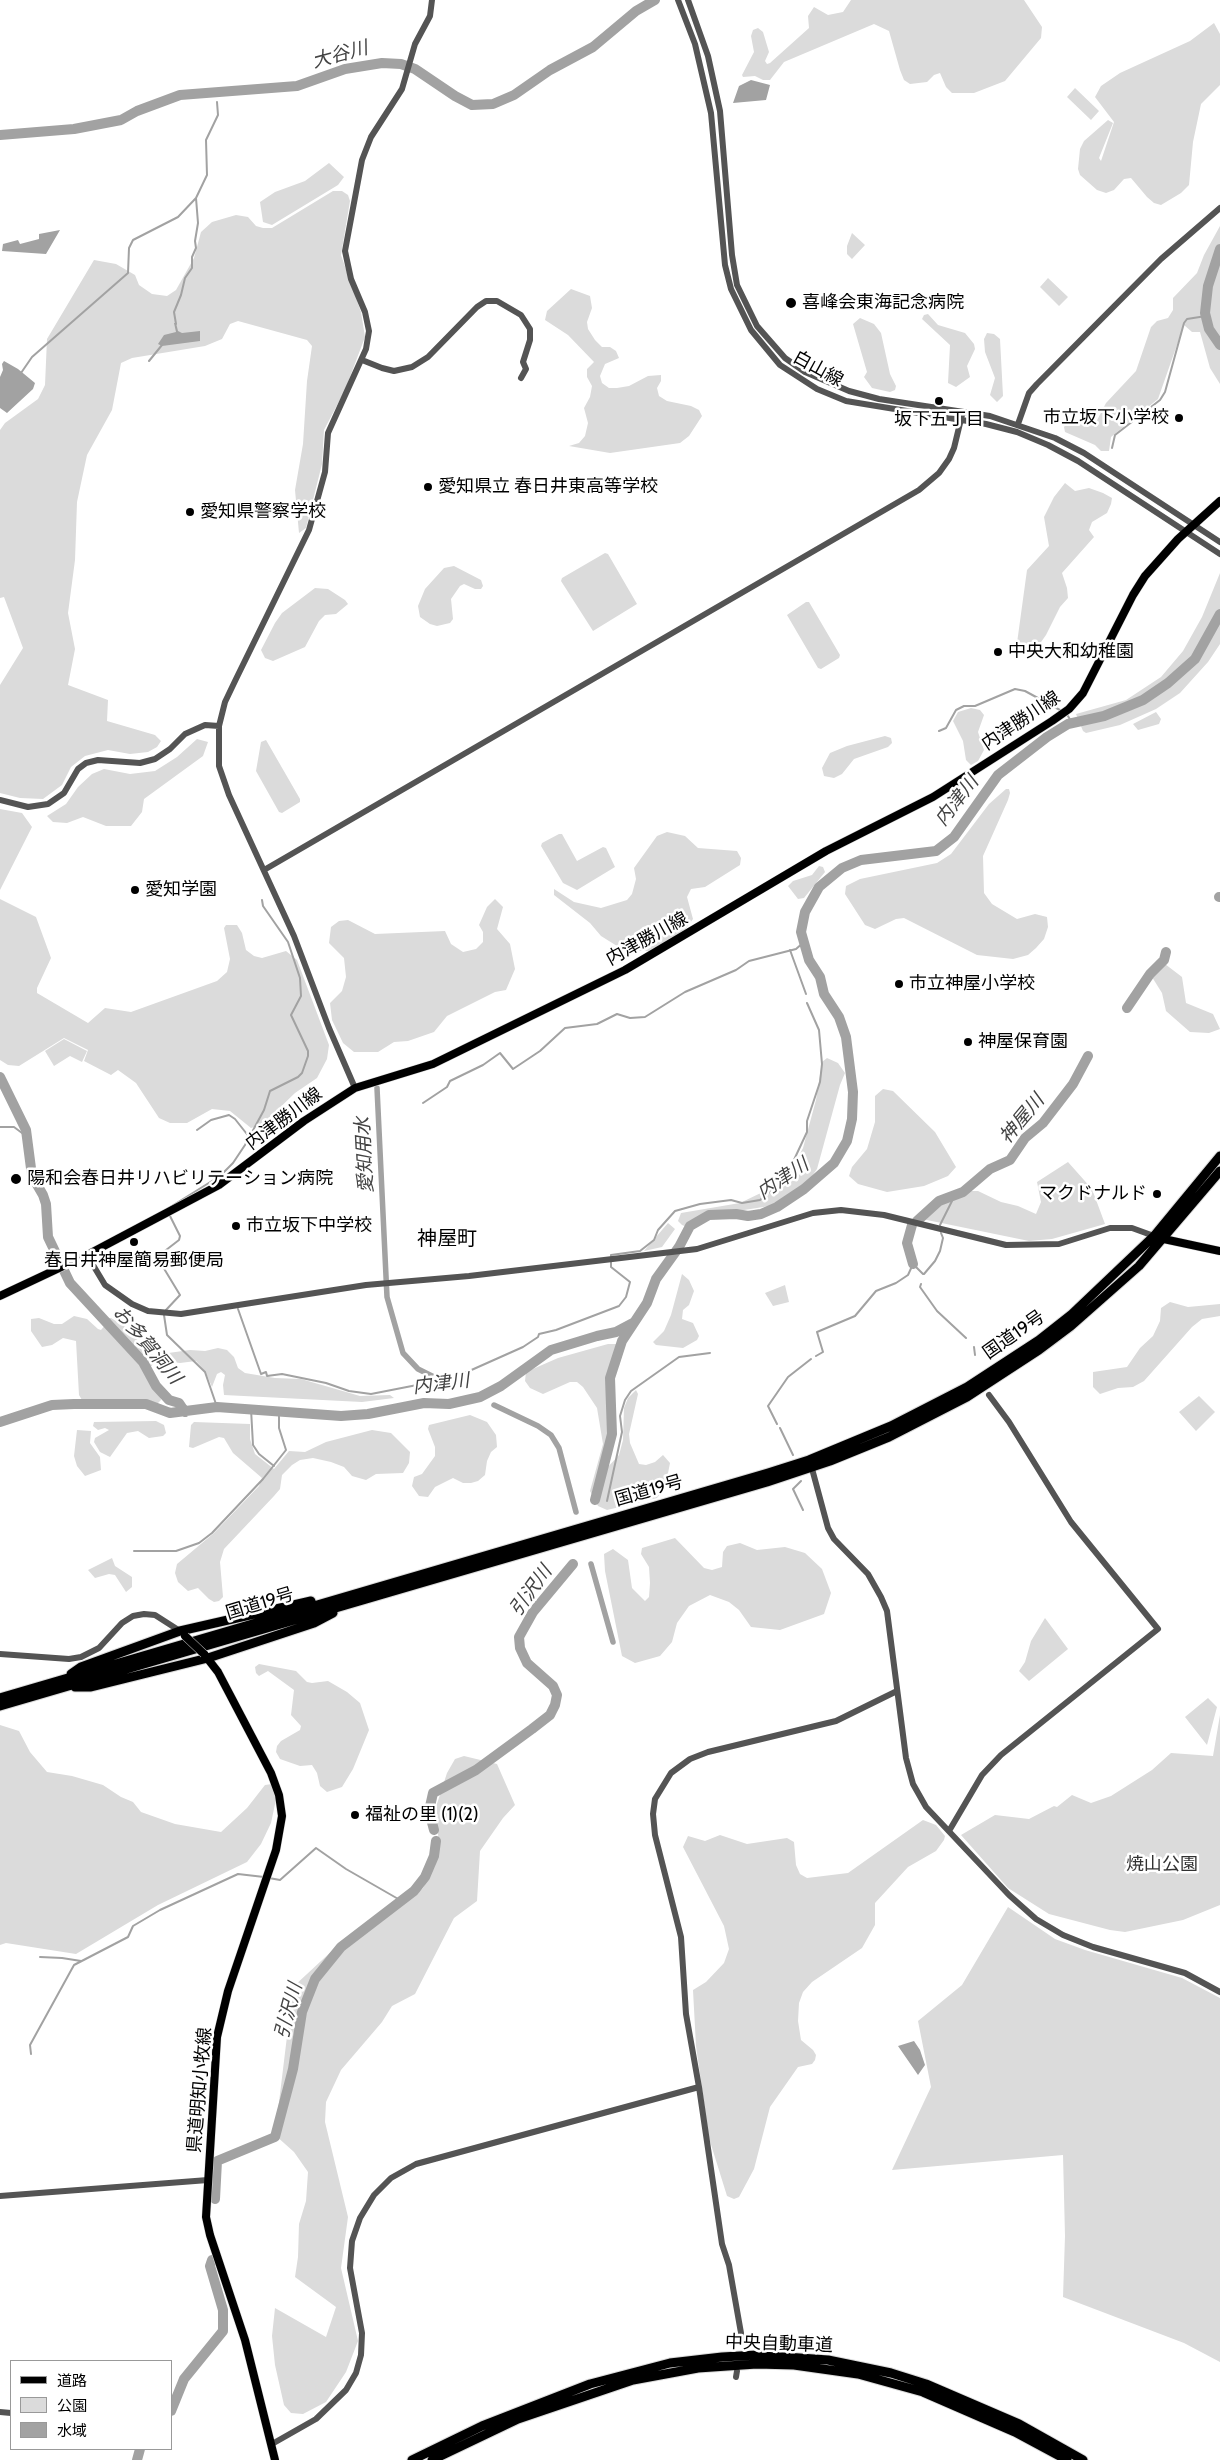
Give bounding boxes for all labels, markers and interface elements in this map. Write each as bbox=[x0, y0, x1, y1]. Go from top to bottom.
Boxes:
water label: 大谷川 bbox=[310, 37, 370, 73]
place label: 喜峰会東海記念病院 bbox=[802, 292, 964, 314]
marker: 喜峰会東海記念病院 bbox=[784, 296, 798, 310]
street label: 白山線 bbox=[789, 346, 847, 392]
marker: 坂下五丁目 bbox=[933, 395, 945, 407]
place label: 市立坂下小学校 bbox=[1043, 407, 1169, 429]
place label: 坂下五丁目 bbox=[894, 409, 984, 431]
marker: 市立坂下小学校 bbox=[1173, 412, 1185, 424]
place label: 愛知県立 春日井東高等学校 bbox=[438, 476, 658, 498]
marker: 愛知県立 春日井東高等学校 bbox=[422, 481, 434, 493]
place label: 愛知県警察学校 bbox=[200, 501, 326, 523]
marker: 愛知県警察学校 bbox=[184, 506, 196, 518]
place label: 中央大和幼稚園 bbox=[1008, 641, 1134, 663]
marker: 中央大和幼稚園 bbox=[992, 646, 1004, 658]
street label: 内津勝川線 bbox=[978, 687, 1064, 755]
water label: 内津川 bbox=[930, 772, 984, 830]
place label: 愛知学園 bbox=[145, 879, 217, 901]
marker: 愛知学園 bbox=[129, 884, 141, 896]
street label: 内津勝川線 bbox=[602, 908, 692, 970]
place label: 市立神屋小学校 bbox=[909, 973, 1035, 995]
marker: 市立神屋小学校 bbox=[893, 978, 905, 990]
place label: 神屋保育園 bbox=[978, 1031, 1068, 1053]
marker: 神屋保育園 bbox=[962, 1036, 974, 1048]
street label: 内津勝川線 bbox=[242, 1083, 326, 1155]
water label: 神屋川 bbox=[995, 1090, 1049, 1148]
water label: 愛知用水 bbox=[352, 1116, 378, 1194]
water label: 内津川 bbox=[753, 1154, 813, 1204]
place label: 陽和会春日井リハビリテーション病院 bbox=[27, 1168, 333, 1190]
marker: 陽和会春日井リハビリテーション病院 bbox=[9, 1172, 23, 1186]
place label: マクドナルド bbox=[1039, 1183, 1147, 1205]
marker: マクドナルド bbox=[1151, 1188, 1163, 1200]
place label: 市立坂下中学校 bbox=[246, 1215, 372, 1237]
marker: 市立坂下中学校 bbox=[230, 1220, 242, 1232]
district label: 神屋町 bbox=[417, 1227, 477, 1251]
marker: 春日井神屋簡易郵便局 bbox=[128, 1236, 140, 1248]
place label: 春日井神屋簡易郵便局 bbox=[44, 1250, 224, 1272]
water label: お多賀洞川 bbox=[108, 1301, 186, 1389]
street label: 国道19号 bbox=[979, 1306, 1049, 1364]
water label: 内津川 bbox=[411, 1369, 471, 1399]
street label: 国道19号 bbox=[612, 1471, 686, 1511]
water label: 引沢川 bbox=[505, 1561, 557, 1621]
street label: 国道19号 bbox=[223, 1583, 297, 1625]
place label: 福祉の里 (1)(2) bbox=[365, 1804, 479, 1826]
marker: 福祉の里 (1)(2) bbox=[349, 1809, 361, 1821]
park label: 焼山公園 bbox=[1126, 1854, 1198, 1876]
water label: 引沢川 bbox=[271, 1981, 307, 2041]
street label: 県道明知小牧線 bbox=[184, 2026, 216, 2154]
street label: 中央自動車道 bbox=[725, 2331, 833, 2357]
legend bbox=[10, 2360, 172, 2450]
text: 道路 bbox=[57, 2372, 87, 2390]
text: 公園 bbox=[57, 2397, 87, 2415]
text: 水域 bbox=[57, 2422, 87, 2440]

